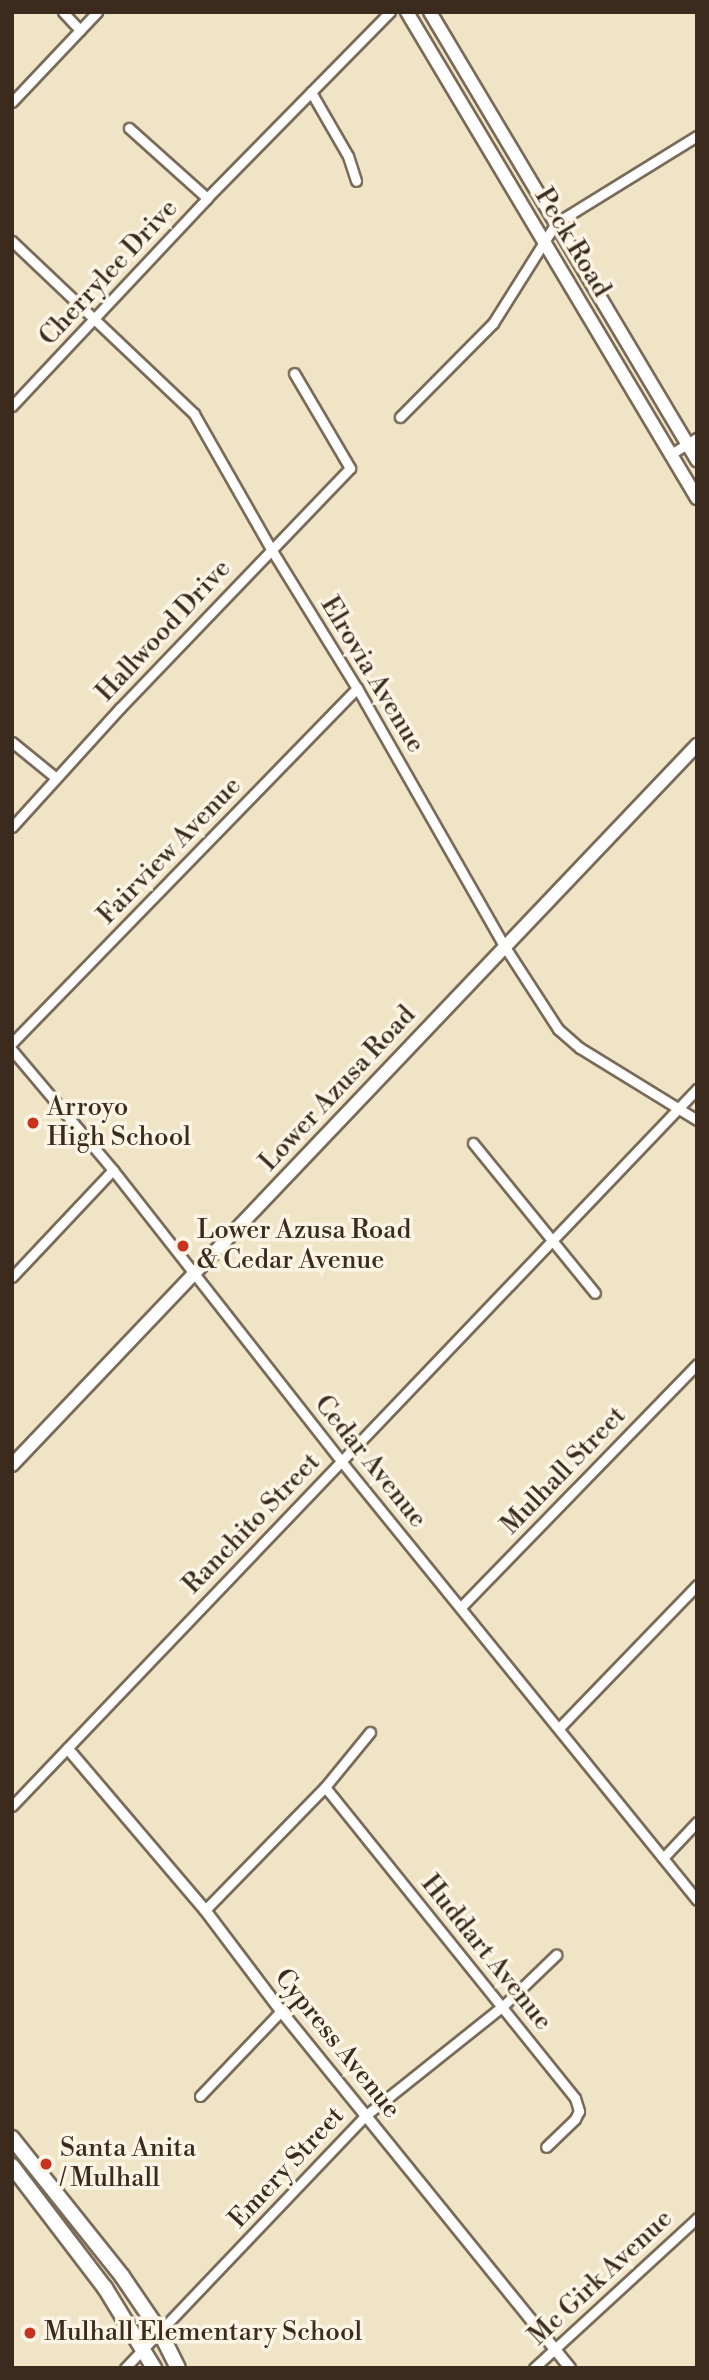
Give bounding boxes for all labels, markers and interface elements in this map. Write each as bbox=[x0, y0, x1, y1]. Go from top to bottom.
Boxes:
street label: Peck Road bbox=[527, 183, 617, 303]
street label: Cherrylee Drive bbox=[33, 193, 185, 353]
street label: Hallwood Drive bbox=[90, 554, 238, 708]
street label: Elrovia Avenue bbox=[313, 591, 431, 759]
street label: Fairview Avenue bbox=[92, 771, 248, 931]
street label: Lower Azusa Road bbox=[254, 1000, 422, 1178]
place label: Arroyo High School bbox=[47, 1092, 191, 1154]
marker: Arroyo High School bbox=[25, 1115, 41, 1131]
place label: Lower Azusa Road & Cedar Avenue bbox=[197, 1215, 411, 1276]
marker: Lower Azusa Road & Cedar Avenue bbox=[175, 1238, 191, 1254]
street label: Cedar Avenue bbox=[307, 1390, 433, 1534]
street label: Mulhall Street bbox=[495, 1401, 633, 1541]
street label: Ranchito Street bbox=[177, 1447, 327, 1601]
street label: Huddart Avenue bbox=[414, 1869, 558, 2037]
street label: Cypress Avenue bbox=[267, 1963, 407, 2125]
street label: Emery Street bbox=[223, 2101, 351, 2235]
place label: Santa Anita / Mulhall bbox=[60, 2133, 196, 2194]
marker: Santa Anita / Mulhall bbox=[38, 2156, 54, 2172]
street label: Mc Girk Avenue bbox=[523, 2204, 679, 2352]
place label: Mulhall Elementary School bbox=[44, 2317, 362, 2349]
marker: Mulhall Elementary School bbox=[22, 2325, 38, 2341]

